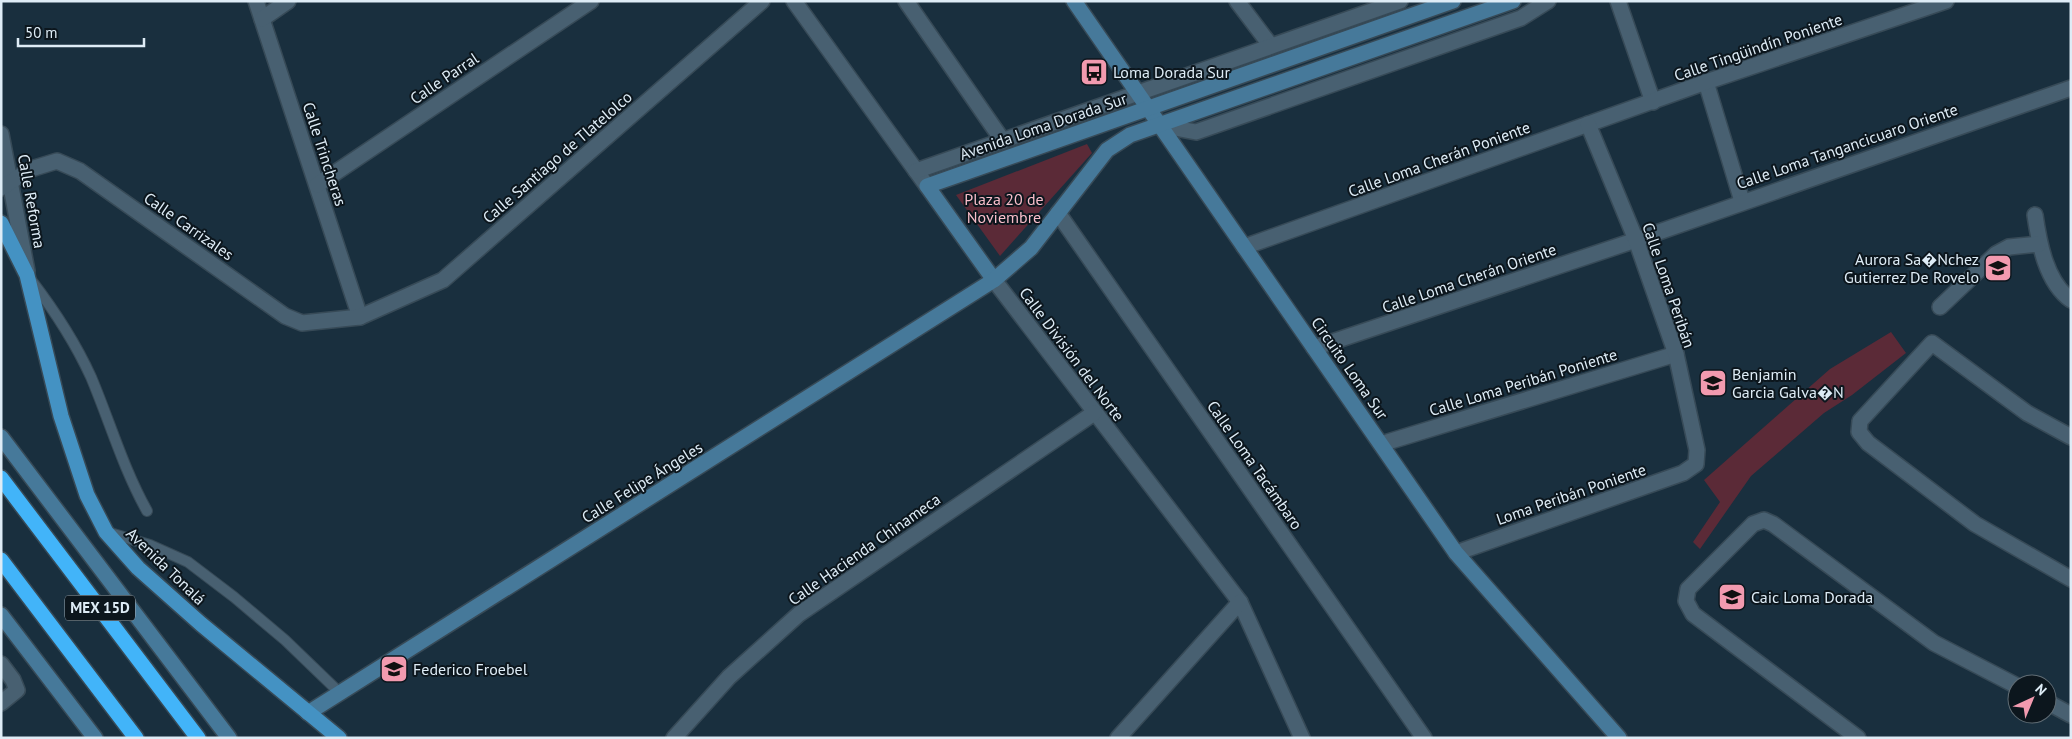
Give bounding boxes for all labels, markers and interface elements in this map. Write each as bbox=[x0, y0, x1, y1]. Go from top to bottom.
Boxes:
street label: Calle Tingüindín Poniente bbox=[1671, 9, 1845, 85]
scale bar bbox=[18, 15, 144, 47]
text: 50 m bbox=[25, 23, 58, 42]
street label: Calle Parral bbox=[406, 48, 482, 108]
bus stop icon: Loma Dorada Sur bbox=[1079, 57, 1109, 87]
place label: Loma Dorada Sur bbox=[1113, 62, 1230, 82]
street label: Calle Santiago de Tlatelolco bbox=[478, 87, 636, 227]
street label: Avenida Loma Dorada Sur bbox=[957, 88, 1130, 164]
street label: Calle Loma Tangancicuaro Oriente bbox=[1734, 99, 1960, 193]
street label: Calle Trincheras bbox=[299, 100, 351, 209]
street label: Calle Loma Cherán Poniente bbox=[1345, 117, 1533, 201]
street label: Calle Reforma bbox=[14, 152, 50, 250]
street label: Calle Carrizales bbox=[140, 188, 238, 264]
park label: Plaza 20 de Noviembre bbox=[964, 189, 1044, 227]
street label: Calle Loma Peribán bbox=[1638, 220, 1700, 350]
street label: Calle Loma Cherán Oriente bbox=[1379, 239, 1559, 317]
place label: Aurora Sa�Nchez Gutierrez De Rovelo bbox=[1844, 249, 1979, 287]
school or university icon: Aurora Sa�Nchez Gutierrez De Rovelo bbox=[1983, 253, 2013, 283]
street label: Calle División del Norte bbox=[1015, 283, 1129, 425]
street label: Circuito Loma Sur bbox=[1307, 313, 1393, 424]
street label: Calle Loma Peribán Poniente bbox=[1426, 344, 1620, 420]
place label: Benjamin Garcia Galva�N bbox=[1732, 364, 1844, 402]
school or university icon: Benjamin Garcia Galva�N bbox=[1698, 368, 1728, 398]
street label: Calle Loma Tacámbaro bbox=[1203, 397, 1307, 533]
street label: Calle Felipe Ángeles bbox=[578, 437, 706, 527]
street label: Loma Peribán Poniente bbox=[1493, 459, 1649, 529]
street label: Calle Hacienda Chinameca bbox=[784, 489, 944, 609]
street label: Avenida Tonalá bbox=[122, 523, 210, 609]
school or university icon: Caic Loma Dorada bbox=[1717, 582, 1747, 612]
place label: Caic Loma Dorada bbox=[1751, 587, 1873, 607]
road number: MEX 15D bbox=[65, 596, 135, 620]
school or university icon: Federico Froebel bbox=[379, 654, 409, 684]
place label: Federico Froebel bbox=[413, 659, 528, 679]
north arrow bbox=[2007, 674, 2057, 724]
text: N bbox=[2031, 680, 2051, 699]

